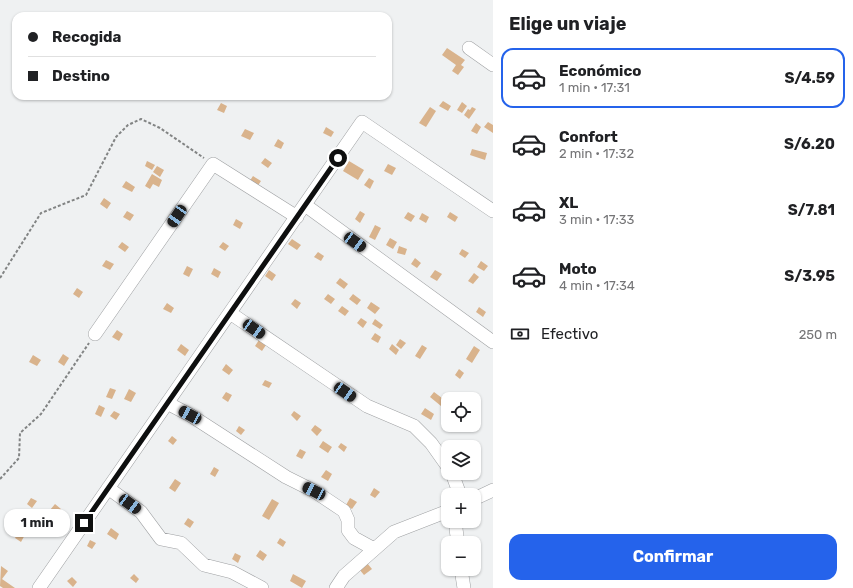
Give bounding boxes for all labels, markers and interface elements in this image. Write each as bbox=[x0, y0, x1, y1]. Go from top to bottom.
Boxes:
text: Elige un viaje bbox=[509, 13, 626, 35]
text: Recogida bbox=[52, 28, 121, 46]
icon: car bbox=[511, 60, 547, 96]
text: Económico bbox=[559, 62, 641, 80]
text: Destino bbox=[52, 67, 110, 85]
text: S/4.59 bbox=[784, 69, 835, 87]
text: 1 min · 17:31 bbox=[559, 80, 630, 95]
icon: car bbox=[511, 126, 547, 162]
text: Confort bbox=[559, 128, 618, 146]
text: S/6.20 bbox=[784, 135, 835, 153]
text: 2 min · 17:32 bbox=[559, 146, 634, 161]
route start bbox=[329, 149, 347, 167]
icon: car bbox=[511, 192, 547, 228]
text: XL bbox=[559, 194, 578, 212]
text: S/7.81 bbox=[788, 201, 835, 219]
car bbox=[165, 203, 189, 229]
text: 3 min · 17:33 bbox=[559, 212, 634, 227]
car bbox=[342, 230, 368, 254]
icon: car bbox=[511, 258, 547, 294]
text: Moto bbox=[559, 260, 597, 278]
text: S/3.95 bbox=[784, 267, 835, 285]
text: 4 min · 17:34 bbox=[559, 278, 635, 293]
car bbox=[241, 317, 267, 341]
icon: cash bbox=[509, 323, 531, 345]
text: Efectivo bbox=[541, 325, 598, 343]
text: 250 m bbox=[799, 327, 837, 342]
car bbox=[332, 380, 358, 404]
map controls bbox=[441, 392, 481, 576]
button: locate bbox=[441, 392, 481, 432]
car bbox=[177, 404, 203, 426]
button: layers bbox=[441, 440, 481, 480]
car bbox=[301, 480, 327, 502]
button: + bbox=[441, 488, 481, 528]
car bbox=[117, 492, 143, 516]
callout: 1 min bbox=[4, 509, 70, 537]
route end bbox=[75, 514, 93, 532]
text: 1 min bbox=[20, 515, 54, 530]
button: Confirmar bbox=[509, 534, 837, 580]
button: − bbox=[441, 536, 481, 576]

